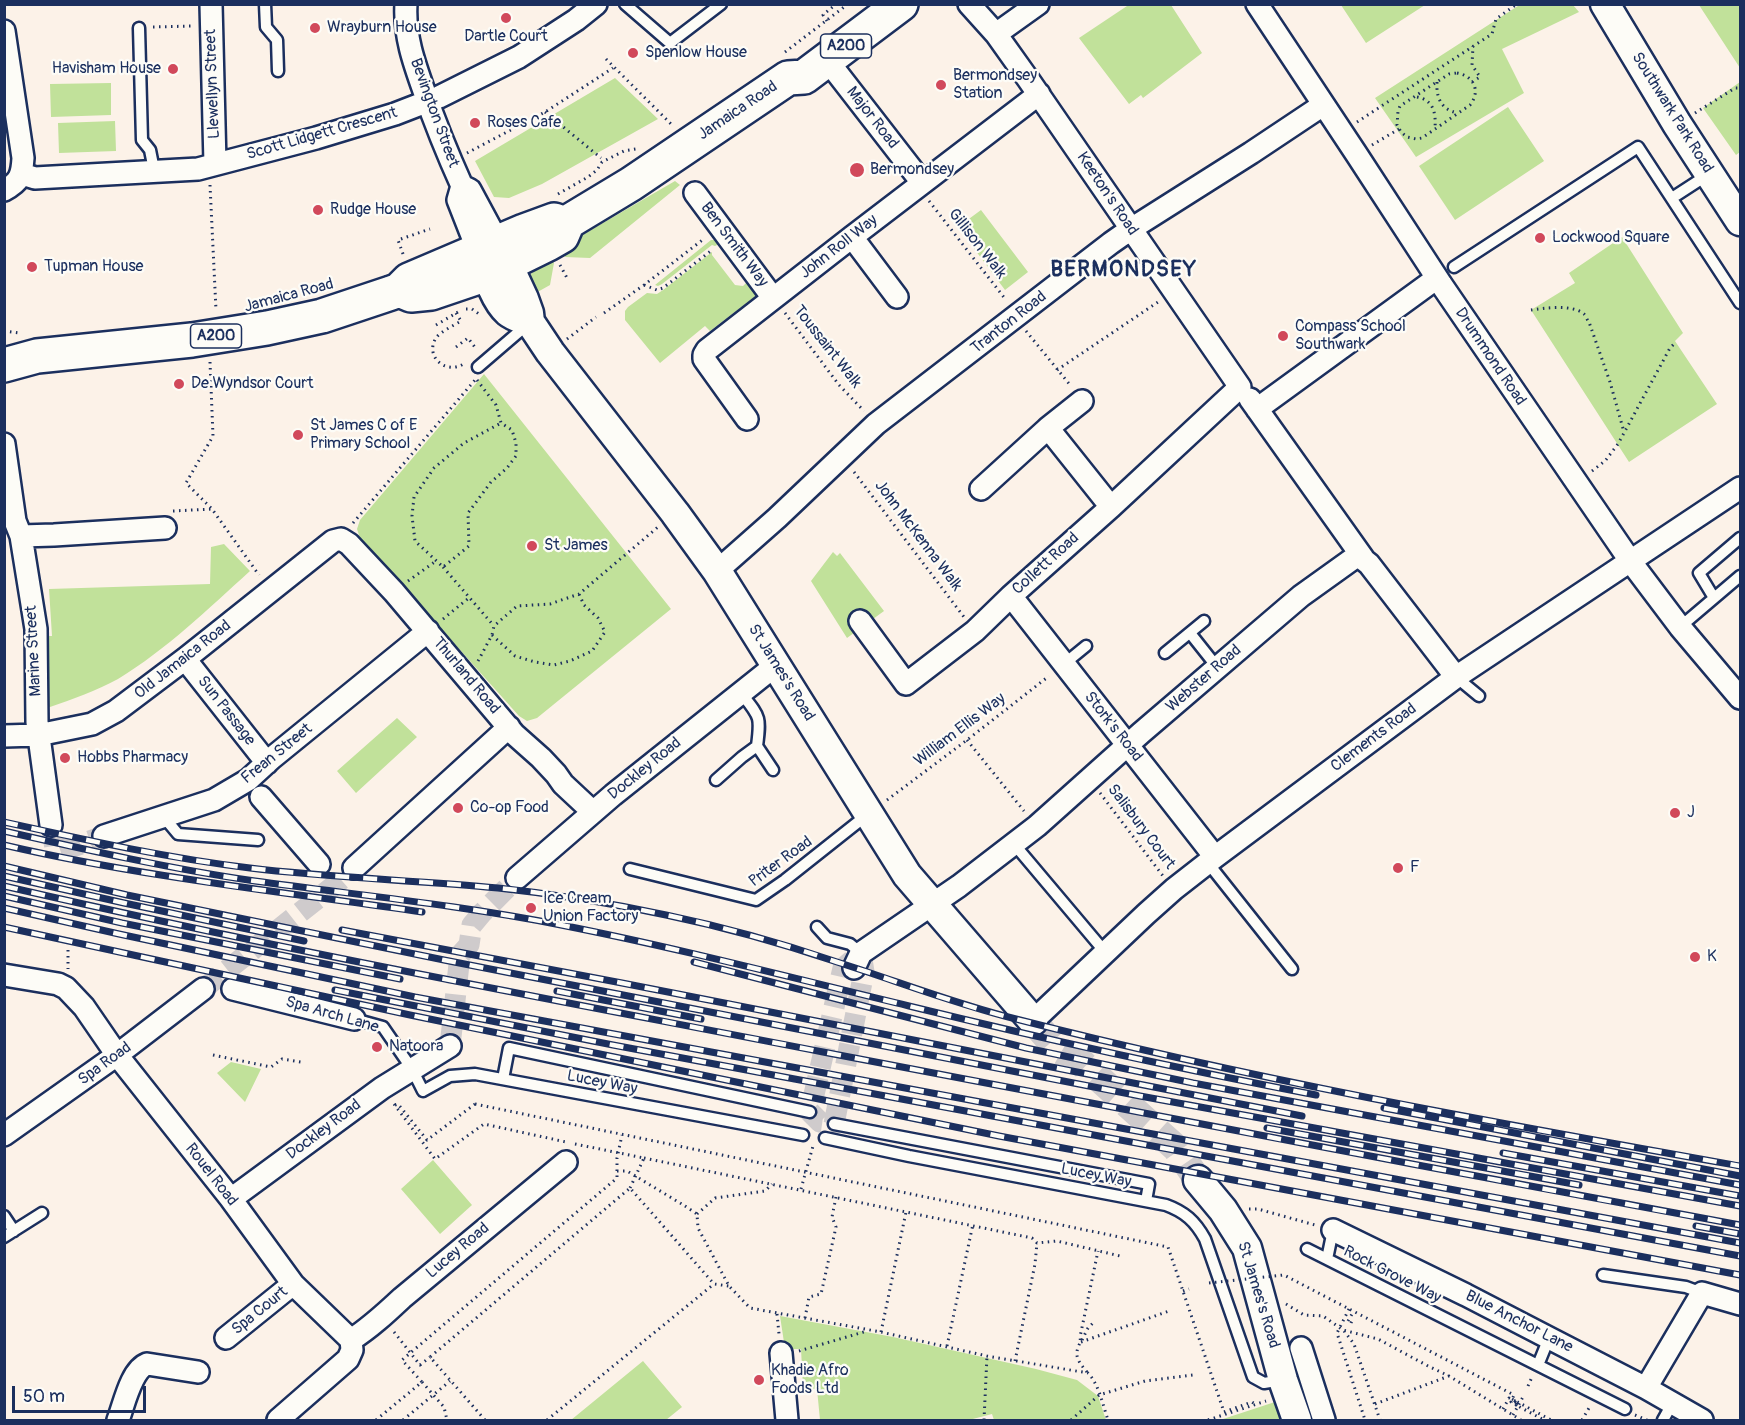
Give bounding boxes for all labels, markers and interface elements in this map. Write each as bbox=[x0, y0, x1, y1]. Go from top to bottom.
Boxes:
marker: Dartle Court bbox=[499, 11, 513, 25]
place label: Wrayburn House bbox=[327, 18, 437, 38]
marker: Wrayburn House bbox=[308, 21, 322, 35]
place label: Dartle Court bbox=[464, 27, 548, 47]
street label: Llewellyn Street bbox=[201, 29, 225, 139]
road number: A200 bbox=[820, 34, 872, 58]
place label: Spenlow House bbox=[645, 43, 747, 63]
marker: Spenlow House bbox=[626, 46, 640, 60]
street label: Southwark Park Road bbox=[1627, 49, 1717, 177]
street label: Bevington Street bbox=[405, 56, 463, 170]
place label: Havisham House bbox=[52, 59, 161, 79]
marker: Havisham House bbox=[166, 62, 180, 76]
place label: Bermondsey Station bbox=[953, 66, 1037, 104]
street label: Jamaica Road bbox=[695, 77, 781, 145]
marker: Bermondsey Station bbox=[934, 78, 948, 92]
street label: Major Road bbox=[842, 83, 902, 153]
street label: Scott Lidgett Crescent bbox=[245, 103, 399, 165]
place label: Roses Cafe bbox=[487, 113, 561, 133]
marker: Roses Cafe bbox=[468, 116, 482, 130]
street label: Keeton's Road bbox=[1072, 149, 1142, 239]
place label: Bermondsey bbox=[870, 160, 954, 180]
marker: Bermondsey bbox=[848, 161, 866, 179]
street label: Ben Smith Way bbox=[696, 199, 772, 291]
place label: Rudge House bbox=[330, 200, 416, 220]
marker: Rudge House bbox=[311, 203, 325, 217]
street label: Gillison Walk bbox=[944, 205, 1010, 283]
street label: John Roll Way bbox=[796, 211, 882, 283]
place label: Lockwood Square bbox=[1552, 228, 1669, 248]
marker: Lockwood Square bbox=[1533, 231, 1547, 245]
place label: Tupman House bbox=[44, 257, 144, 277]
district label: BERMONDSEY bbox=[1050, 257, 1198, 283]
marker: Tupman House bbox=[25, 260, 39, 274]
street label: Jamaica Road bbox=[242, 275, 336, 317]
street label: Tranton Road bbox=[967, 288, 1051, 358]
street label: Toussaint Walk bbox=[789, 302, 865, 392]
street label: Drummond Road bbox=[1450, 305, 1530, 409]
place label: Compass School Southwark bbox=[1295, 317, 1406, 355]
road number: A200 bbox=[190, 324, 242, 348]
marker: Compass School Southwark bbox=[1276, 329, 1290, 343]
place label: De Wyndsor Court bbox=[191, 374, 313, 394]
marker: De Wyndsor Court bbox=[172, 377, 186, 391]
place label: St James C of E Primary School bbox=[310, 416, 417, 454]
marker: St James C of E Primary School bbox=[291, 428, 305, 442]
street label: John McKenna Walk bbox=[870, 477, 966, 595]
street label: Collett Road bbox=[1009, 529, 1083, 599]
place label: St James bbox=[544, 536, 608, 556]
marker: St James bbox=[525, 539, 539, 553]
street label: Marine Street bbox=[22, 605, 46, 697]
street label: Old Jamaica Road bbox=[131, 616, 235, 704]
street label: St James's Road bbox=[744, 621, 818, 725]
street label: Thurland Road bbox=[428, 634, 504, 718]
street label: Webster Road bbox=[1163, 641, 1245, 717]
street label: Sun Passage bbox=[193, 672, 259, 750]
street label: Stork's Road bbox=[1080, 688, 1146, 766]
street label: William Ellis Way bbox=[911, 689, 1009, 771]
street label: Clements Road bbox=[1327, 700, 1421, 776]
street label: Frean Street bbox=[238, 720, 316, 788]
street label: Dockley Road bbox=[605, 734, 685, 804]
place label: Hobbs Pharmacy bbox=[77, 748, 188, 768]
marker: Hobbs Pharmacy bbox=[58, 751, 72, 765]
street label: Salisbury Court bbox=[1103, 781, 1179, 873]
place label: Co-op Food bbox=[470, 798, 549, 818]
marker: Co-op Food bbox=[451, 801, 465, 815]
place label: J bbox=[1687, 803, 1695, 823]
marker: J bbox=[1668, 806, 1682, 820]
street label: Priter Road bbox=[746, 833, 816, 891]
place label: F bbox=[1410, 858, 1420, 878]
marker: F bbox=[1391, 861, 1405, 875]
place label: Ice Cream Union Factory bbox=[543, 889, 638, 927]
marker: Ice Cream Union Factory bbox=[524, 901, 538, 915]
place label: K bbox=[1707, 947, 1717, 967]
marker: K bbox=[1688, 950, 1702, 964]
street label: Spa Arch Lane bbox=[283, 993, 381, 1037]
place label: Natoora bbox=[389, 1037, 444, 1057]
street label: Spa Road bbox=[75, 1038, 135, 1090]
marker: Natoora bbox=[370, 1040, 384, 1054]
street label: Lucey Way bbox=[565, 1067, 639, 1099]
street label: Dockley Road bbox=[283, 1096, 365, 1164]
street label: Rouel Road bbox=[181, 1140, 241, 1210]
street label: Lucey Way bbox=[1059, 1160, 1133, 1192]
street label: Lucey Road bbox=[423, 1219, 493, 1283]
street label: St James's Road bbox=[1233, 1239, 1283, 1351]
street label: Rock Grove Way bbox=[1340, 1242, 1444, 1308]
street label: Spa Court bbox=[228, 1283, 292, 1339]
street label: Blue Anchor Lane bbox=[1462, 1287, 1576, 1357]
place label: Khadie Afro Foods Ltd bbox=[771, 1361, 849, 1399]
marker: Khadie Afro Foods Ltd bbox=[752, 1373, 766, 1387]
scale bar bbox=[15, 1374, 148, 1412]
text: 50 m bbox=[23, 1385, 65, 1408]

